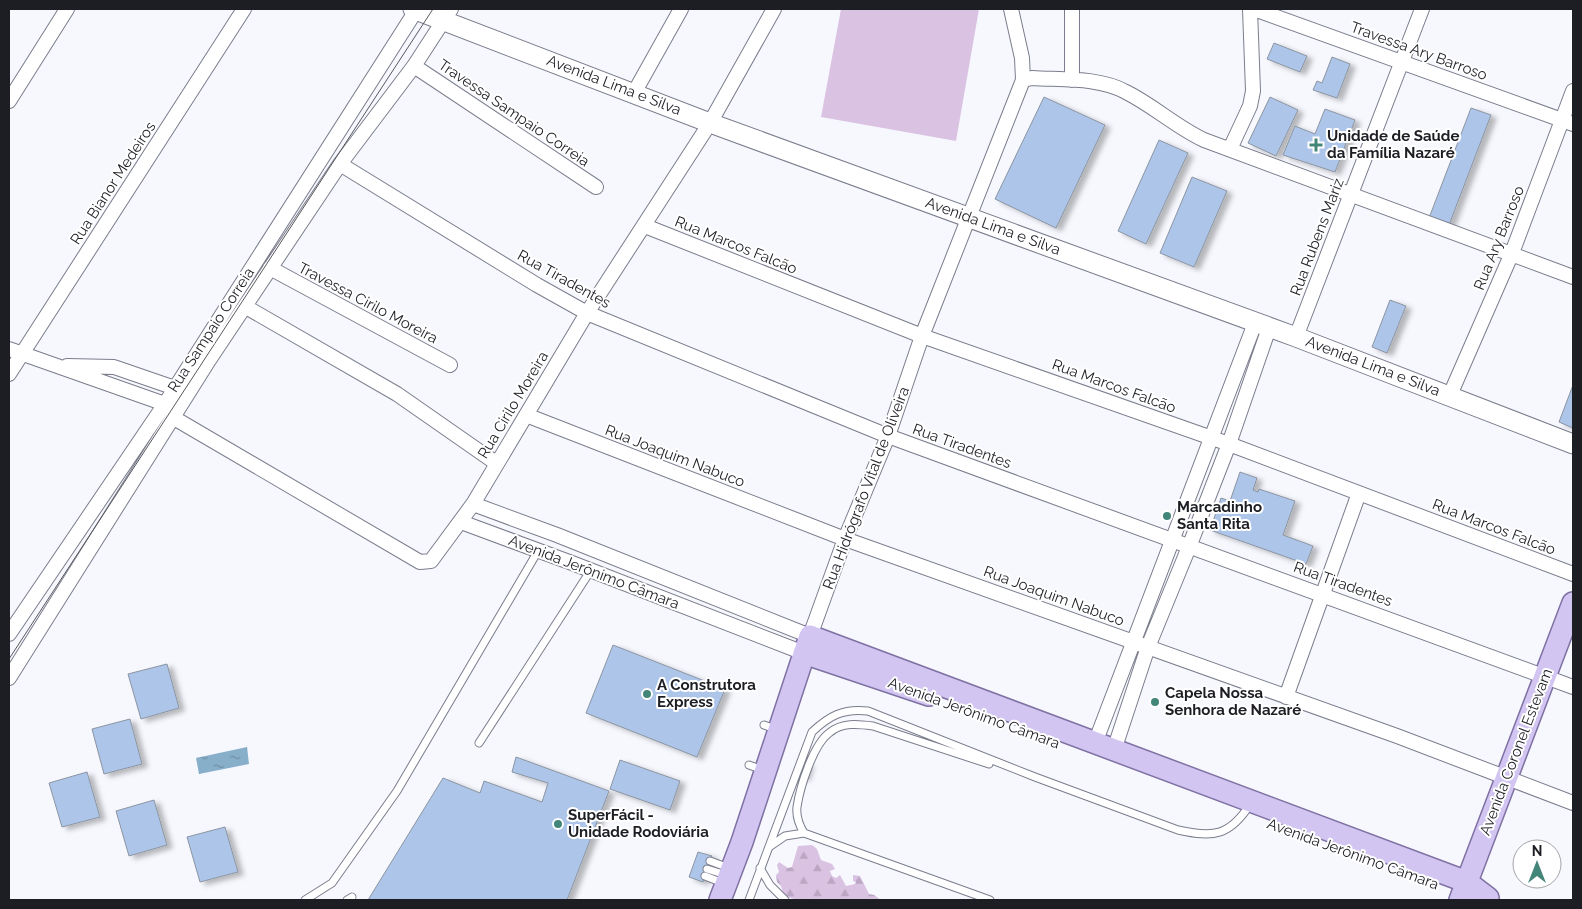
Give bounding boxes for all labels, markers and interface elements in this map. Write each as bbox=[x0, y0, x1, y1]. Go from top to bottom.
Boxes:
street label: Travessa Ary Barroso bbox=[1348, 18, 1490, 84]
street label: Avenida Lima e Silva bbox=[544, 51, 684, 119]
street label: Travessa Sampaio Correia bbox=[435, 56, 593, 170]
street label: Rua Bianor Medeiros bbox=[67, 118, 159, 248]
place label: Unidade de Saúde da Família Nazaré bbox=[1327, 127, 1460, 162]
marker: Unidade de Saúde da Família Nazaré bbox=[1309, 138, 1323, 152]
street label: Rua Rubens Mariz bbox=[1286, 176, 1348, 298]
street label: Rua Ary Barroso bbox=[1470, 183, 1528, 293]
street label: Avenida Lima e Silva bbox=[923, 193, 1063, 259]
street label: Rua Marcos Falcão bbox=[672, 212, 800, 278]
street label: Rua Tiradentes bbox=[514, 246, 614, 312]
street label: Travessa Cirilo Moreira bbox=[295, 259, 441, 347]
street label: Rua Sampaio Correia bbox=[164, 264, 258, 396]
street label: Avenida Lima e Silva bbox=[1303, 332, 1443, 400]
street label: Rua Cirilo Moreira bbox=[474, 348, 552, 462]
street label: Rua Marcos Falcão bbox=[1050, 355, 1178, 417]
street label: Rua Hidrógrafo Vital de Oliveira bbox=[819, 384, 913, 592]
street label: Rua Tiradentes bbox=[910, 420, 1014, 472]
street label: Rua Joaquim Nabuco bbox=[603, 421, 748, 491]
street label: Rua Marcos Falcão bbox=[1430, 495, 1558, 559]
place label: Marcadinho Santa Rita bbox=[1177, 498, 1262, 533]
marker: Marcadinho Santa Rita bbox=[1161, 510, 1173, 522]
street label: Avenida Jerônimo Câmara bbox=[506, 531, 682, 613]
street label: Rua Tiradentes bbox=[1291, 558, 1395, 610]
street label: Rua Joaquim Nabuco bbox=[981, 562, 1127, 630]
street label: Avenida Coronel Estevam bbox=[1476, 666, 1556, 838]
street label: Avenida Jerônimo Câmara bbox=[886, 674, 1062, 752]
place label: A Construtora Express bbox=[657, 676, 756, 711]
place label: Capela Nossa Senhora de Nazaré bbox=[1165, 684, 1301, 719]
marker: A Construtora Express bbox=[641, 688, 653, 700]
marker: Capela Nossa Senhora de Nazaré bbox=[1149, 696, 1161, 708]
place label: SuperFácil - Unidade Rodoviária bbox=[568, 806, 709, 841]
street label: Avenida Jerônimo Câmara bbox=[1265, 815, 1441, 893]
marker: SuperFácil - Unidade Rodoviária bbox=[552, 818, 564, 830]
north arrow bbox=[1512, 839, 1562, 889]
text: N bbox=[1532, 843, 1542, 859]

